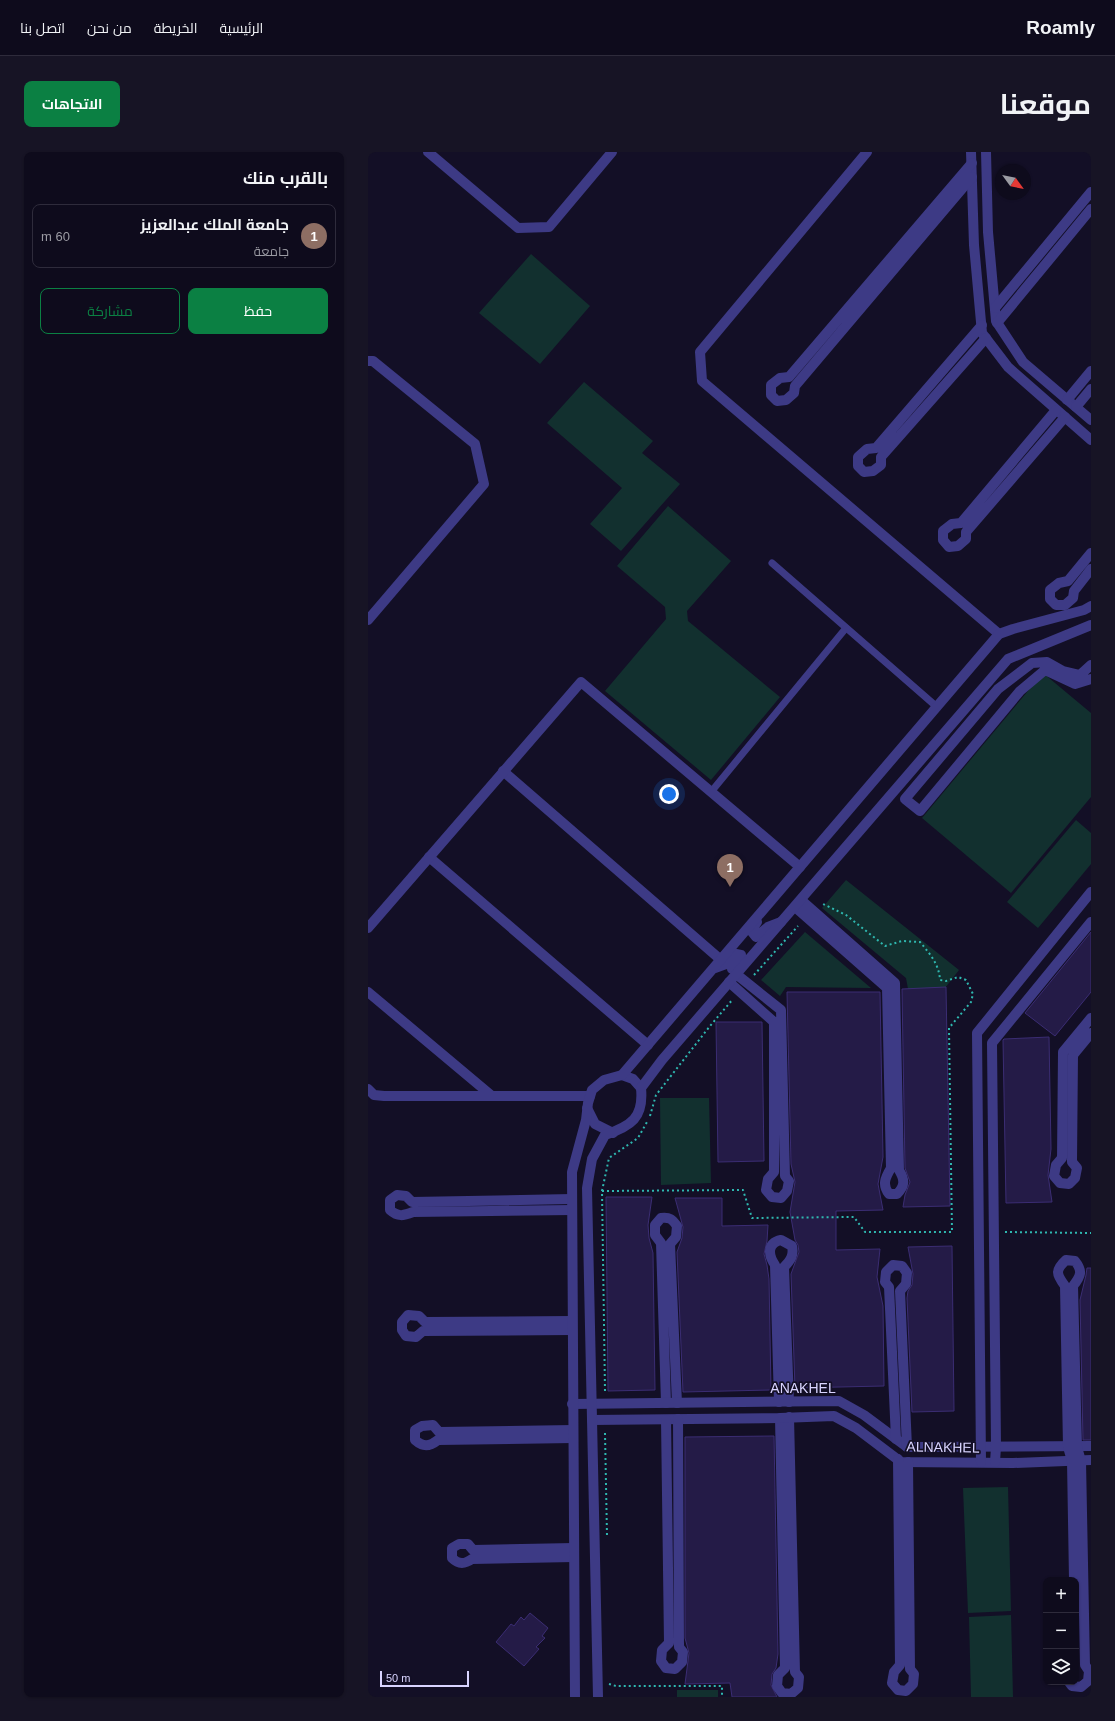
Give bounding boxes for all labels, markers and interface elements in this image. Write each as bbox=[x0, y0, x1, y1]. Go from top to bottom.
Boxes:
text: Roamly bbox=[1026, 17, 1095, 38]
text: اتصل بنا bbox=[20, 20, 65, 36]
text: من نحن bbox=[87, 20, 132, 36]
text: الخريطة bbox=[154, 20, 197, 36]
text: الرئيسية bbox=[219, 20, 263, 36]
button: الاتجاهات bbox=[24, 81, 120, 127]
text: موقعنا bbox=[1000, 89, 1091, 120]
north arrow bbox=[995, 164, 1031, 200]
text: بالقرب منك bbox=[243, 169, 328, 188]
text: جامعة الملك عبدالعزيز bbox=[140, 216, 289, 233]
text: 60 m bbox=[41, 229, 70, 244]
text: 1 bbox=[310, 229, 318, 244]
text: جامعة bbox=[254, 244, 289, 259]
button: مشاركة bbox=[40, 288, 180, 334]
button: حفظ bbox=[188, 288, 328, 334]
your location bbox=[659, 784, 679, 804]
pin: 1 bbox=[717, 854, 743, 887]
street label: ANAKHEL bbox=[770, 1380, 836, 1396]
street label: ALNAKHEL bbox=[906, 1438, 980, 1456]
map controls bbox=[1043, 1577, 1079, 1685]
button: + bbox=[1043, 1577, 1079, 1613]
button: − bbox=[1043, 1613, 1079, 1649]
button: layers bbox=[1043, 1649, 1079, 1685]
scale bar bbox=[380, 1669, 469, 1688]
text: 50 m bbox=[386, 1672, 410, 1684]

